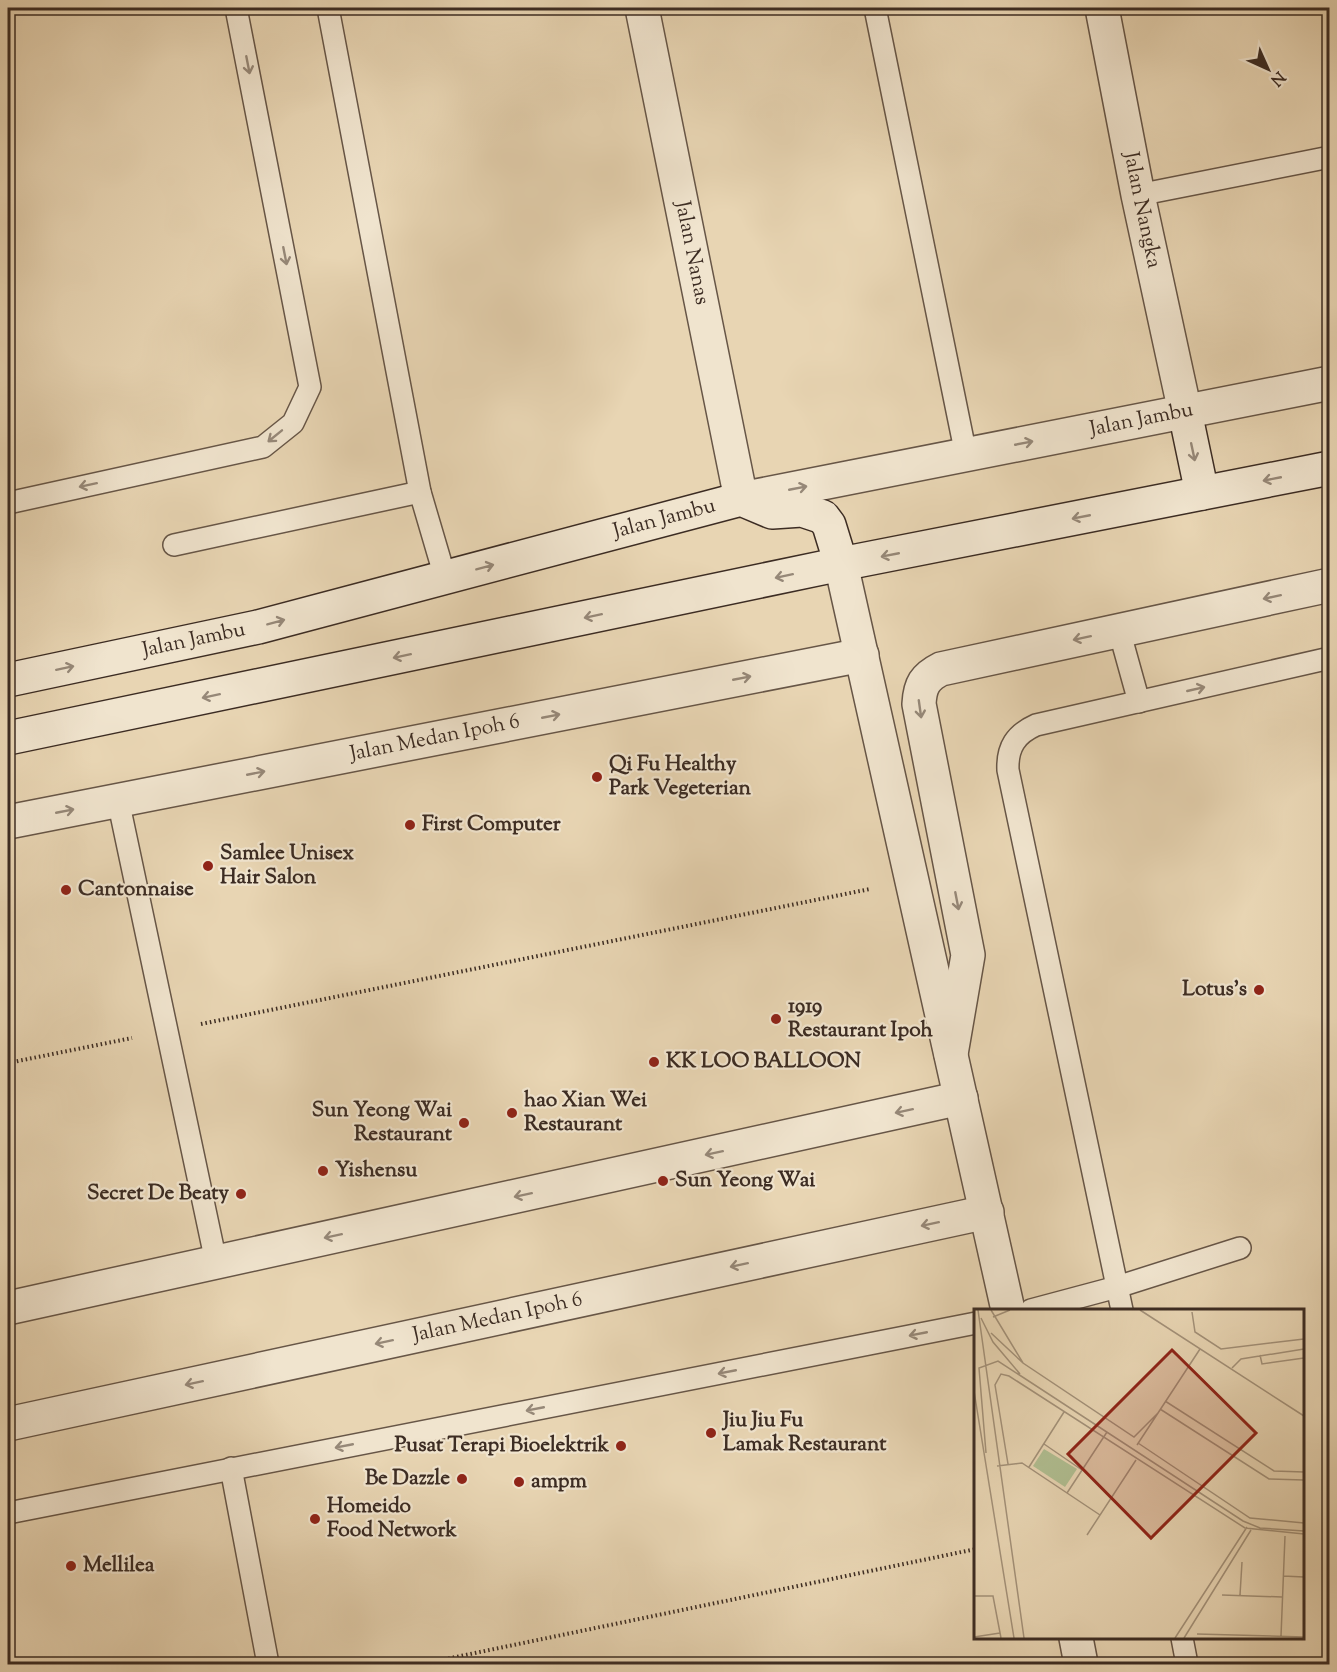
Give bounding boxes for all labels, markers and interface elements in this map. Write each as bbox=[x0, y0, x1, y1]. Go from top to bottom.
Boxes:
north arrow bbox=[1238, 39, 1298, 99]
one-way arrow bbox=[243, 54, 254, 74]
text: N bbox=[1264, 65, 1289, 91]
street label: Jalan Nangka bbox=[1115, 148, 1169, 271]
street label: Jalan Nanas bbox=[666, 198, 716, 307]
one-way arrow bbox=[280, 246, 291, 265]
street label: Jalan Jambu bbox=[1086, 395, 1196, 445]
one-way arrow bbox=[268, 430, 284, 443]
one-way arrow bbox=[1013, 437, 1033, 448]
one-way arrow bbox=[1188, 442, 1199, 462]
one-way arrow bbox=[1263, 474, 1282, 485]
one-way arrow bbox=[79, 480, 99, 491]
one-way arrow bbox=[788, 482, 808, 493]
street label: Jalan Jambu bbox=[609, 491, 719, 547]
one-way arrow bbox=[1072, 512, 1091, 523]
one-way arrow bbox=[880, 550, 900, 561]
one-way arrow bbox=[475, 561, 494, 572]
one-way arrow bbox=[775, 571, 794, 582]
one-way arrow bbox=[1263, 592, 1283, 603]
one-way arrow bbox=[584, 611, 604, 622]
street label: Jalan Jambu bbox=[139, 615, 248, 666]
one-way arrow bbox=[266, 616, 285, 627]
one-way arrow bbox=[1072, 633, 1091, 645]
one-way arrow bbox=[393, 651, 413, 662]
one-way arrow bbox=[54, 662, 74, 673]
one-way arrow bbox=[732, 672, 751, 683]
one-way arrow bbox=[1186, 682, 1205, 694]
one-way arrow bbox=[202, 690, 221, 702]
one-way arrow bbox=[915, 699, 926, 719]
street label: Jalan Medan Ipoh 6 bbox=[346, 707, 523, 770]
one-way arrow bbox=[540, 710, 560, 721]
place label: Qi Fu Healthy Park Vegeterian bbox=[609, 750, 752, 804]
one-way arrow bbox=[246, 767, 266, 778]
marker: Qi Fu Healthy Park Vegeterian bbox=[590, 770, 604, 784]
one-way arrow bbox=[55, 805, 74, 816]
place label: First Computer bbox=[422, 810, 561, 840]
marker: First Computer bbox=[403, 818, 417, 832]
place label: Samlee Unisex Hair Salon bbox=[220, 839, 355, 893]
marker: Samlee Unisex Hair Salon bbox=[201, 859, 215, 873]
place label: Cantonnaise bbox=[78, 875, 194, 905]
marker: Cantonnaise bbox=[59, 883, 73, 897]
one-way arrow bbox=[952, 890, 963, 910]
place label: Lotus's bbox=[1182, 975, 1247, 1005]
marker: Lotus's bbox=[1252, 983, 1266, 997]
place label: 1919 Restaurant Ipoh bbox=[788, 992, 934, 1046]
marker: 1919 Restaurant Ipoh bbox=[769, 1012, 783, 1026]
place label: KK LOO BALLOON bbox=[666, 1047, 861, 1077]
marker: KK LOO BALLOON bbox=[647, 1055, 661, 1069]
place label: hao Xian Wei Restaurant bbox=[524, 1086, 647, 1140]
place label: Sun Yeong Wai Restaurant bbox=[312, 1096, 453, 1150]
one-way arrow bbox=[895, 1105, 914, 1117]
marker: hao Xian Wei Restaurant bbox=[505, 1106, 519, 1120]
marker: Sun Yeong Wai Restaurant bbox=[457, 1116, 471, 1130]
one-way arrow bbox=[704, 1147, 723, 1159]
place label: Yishensu bbox=[335, 1156, 418, 1186]
marker: Yishensu bbox=[316, 1164, 330, 1178]
place label: Sun Yeong Wai bbox=[675, 1166, 815, 1196]
marker: Sun Yeong Wai bbox=[656, 1174, 670, 1188]
place label: Secret De Beaty bbox=[87, 1179, 230, 1209]
marker: Secret De Beaty bbox=[234, 1187, 248, 1201]
one-way arrow bbox=[514, 1189, 533, 1201]
one-way arrow bbox=[920, 1219, 940, 1230]
one-way arrow bbox=[323, 1231, 342, 1243]
one-way arrow bbox=[730, 1260, 749, 1271]
street label: Jalan Medan Ipoh 6 bbox=[409, 1285, 585, 1351]
inset map bbox=[974, 1309, 1304, 1639]
one-way arrow bbox=[909, 1329, 928, 1340]
one-way arrow bbox=[375, 1337, 394, 1348]
one-way arrow bbox=[717, 1367, 737, 1378]
one-way arrow bbox=[184, 1378, 203, 1390]
one-way arrow bbox=[526, 1404, 546, 1415]
place label: Jiu Jiu Fu Lamak Restaurant bbox=[721, 1406, 887, 1460]
marker: Jiu Jiu Fu Lamak Restaurant bbox=[704, 1426, 718, 1440]
place label: Pusat Terapi Bioelektrik bbox=[395, 1431, 610, 1461]
marker: Pusat Terapi Bioelektrik bbox=[614, 1439, 628, 1453]
one-way arrow bbox=[335, 1441, 354, 1452]
place label: Be Dazzle bbox=[365, 1464, 450, 1494]
place label: ampm bbox=[531, 1467, 587, 1497]
marker: Be Dazzle bbox=[455, 1472, 469, 1486]
marker: ampm bbox=[512, 1475, 526, 1489]
place label: Homeido Food Network bbox=[327, 1492, 457, 1546]
marker: Homeido Food Network bbox=[308, 1512, 322, 1526]
place label: Mellilea bbox=[83, 1551, 155, 1581]
marker: Mellilea bbox=[64, 1559, 78, 1573]

